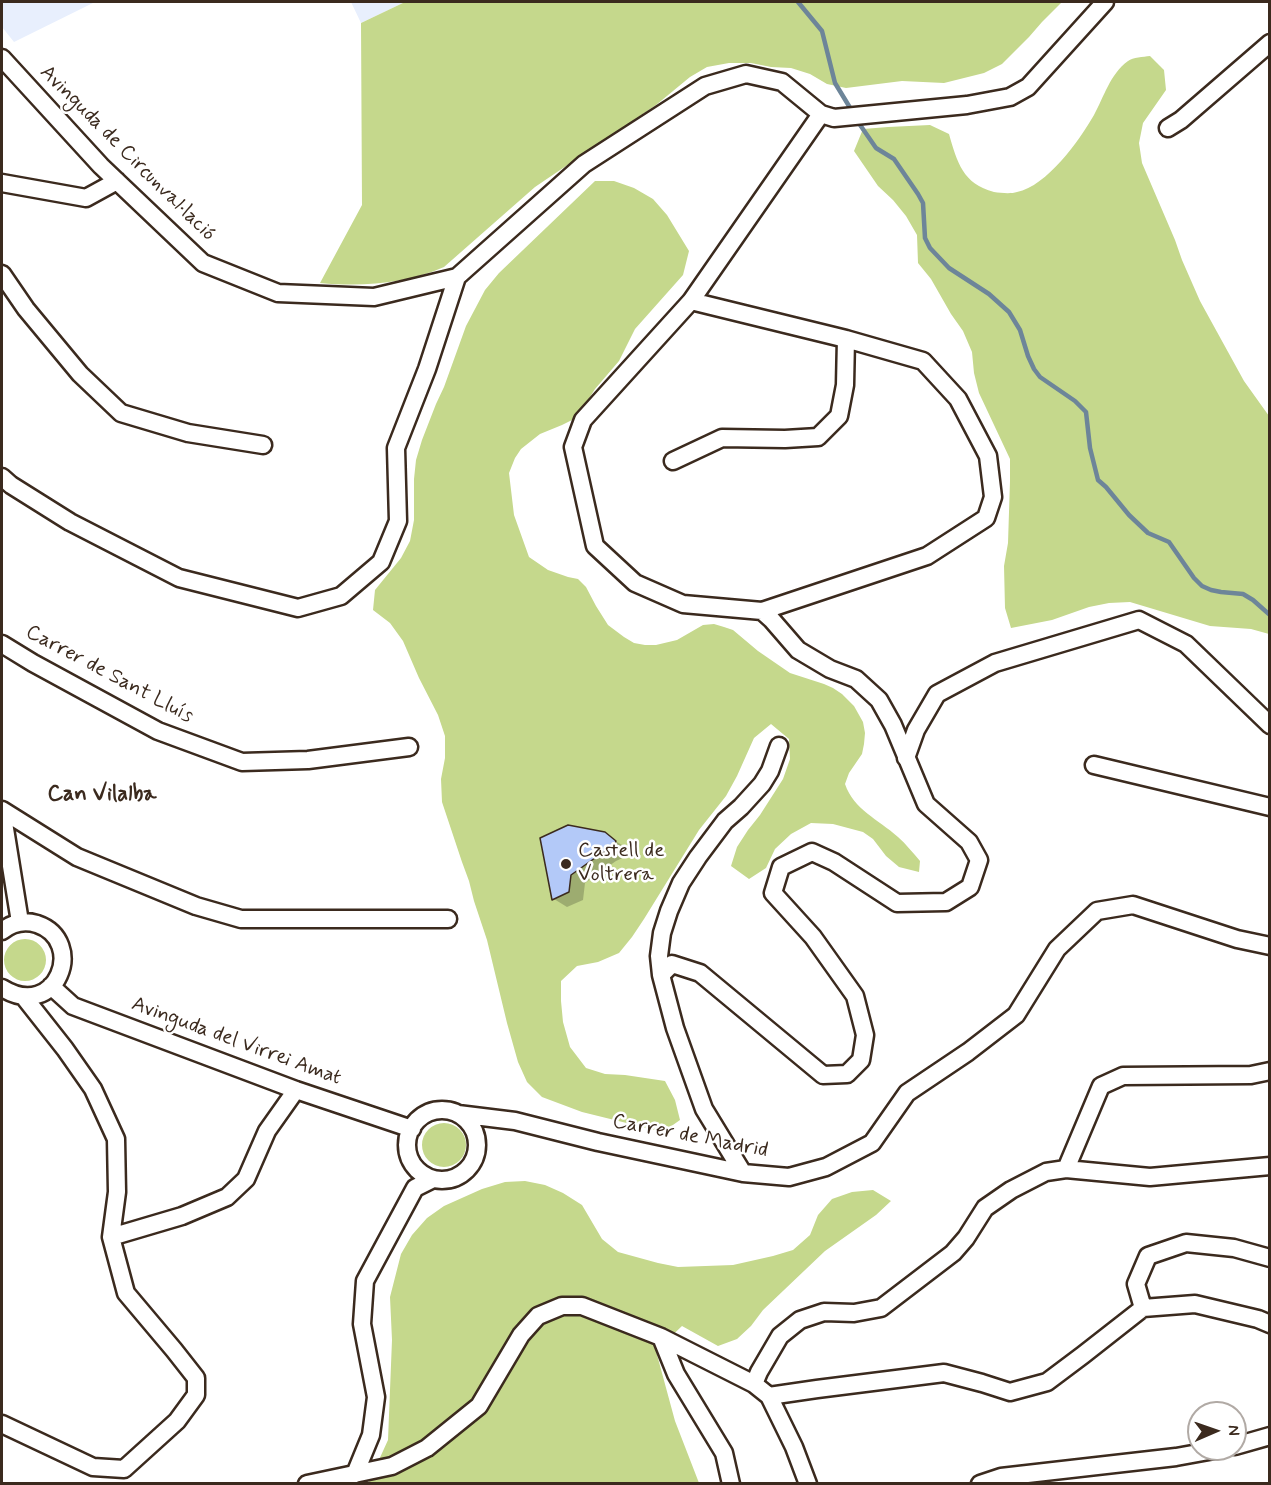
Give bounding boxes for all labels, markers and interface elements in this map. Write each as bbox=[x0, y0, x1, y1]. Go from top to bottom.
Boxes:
street label: Avinguda de Circunval·lació bbox=[34, 61, 220, 247]
street label: Carrer de Sant Lluís bbox=[21, 620, 197, 730]
district label: Can Vilalba bbox=[47, 782, 157, 808]
place label: Castell de Voltrera bbox=[578, 839, 665, 889]
marker: Castell de Voltrera bbox=[559, 857, 573, 871]
street label: Avinguda del Virrei Amat bbox=[128, 992, 344, 1092]
street label: Carrer de Madrid bbox=[610, 1110, 770, 1164]
north arrow bbox=[1187, 1401, 1247, 1461]
text: N bbox=[1223, 1425, 1244, 1436]

